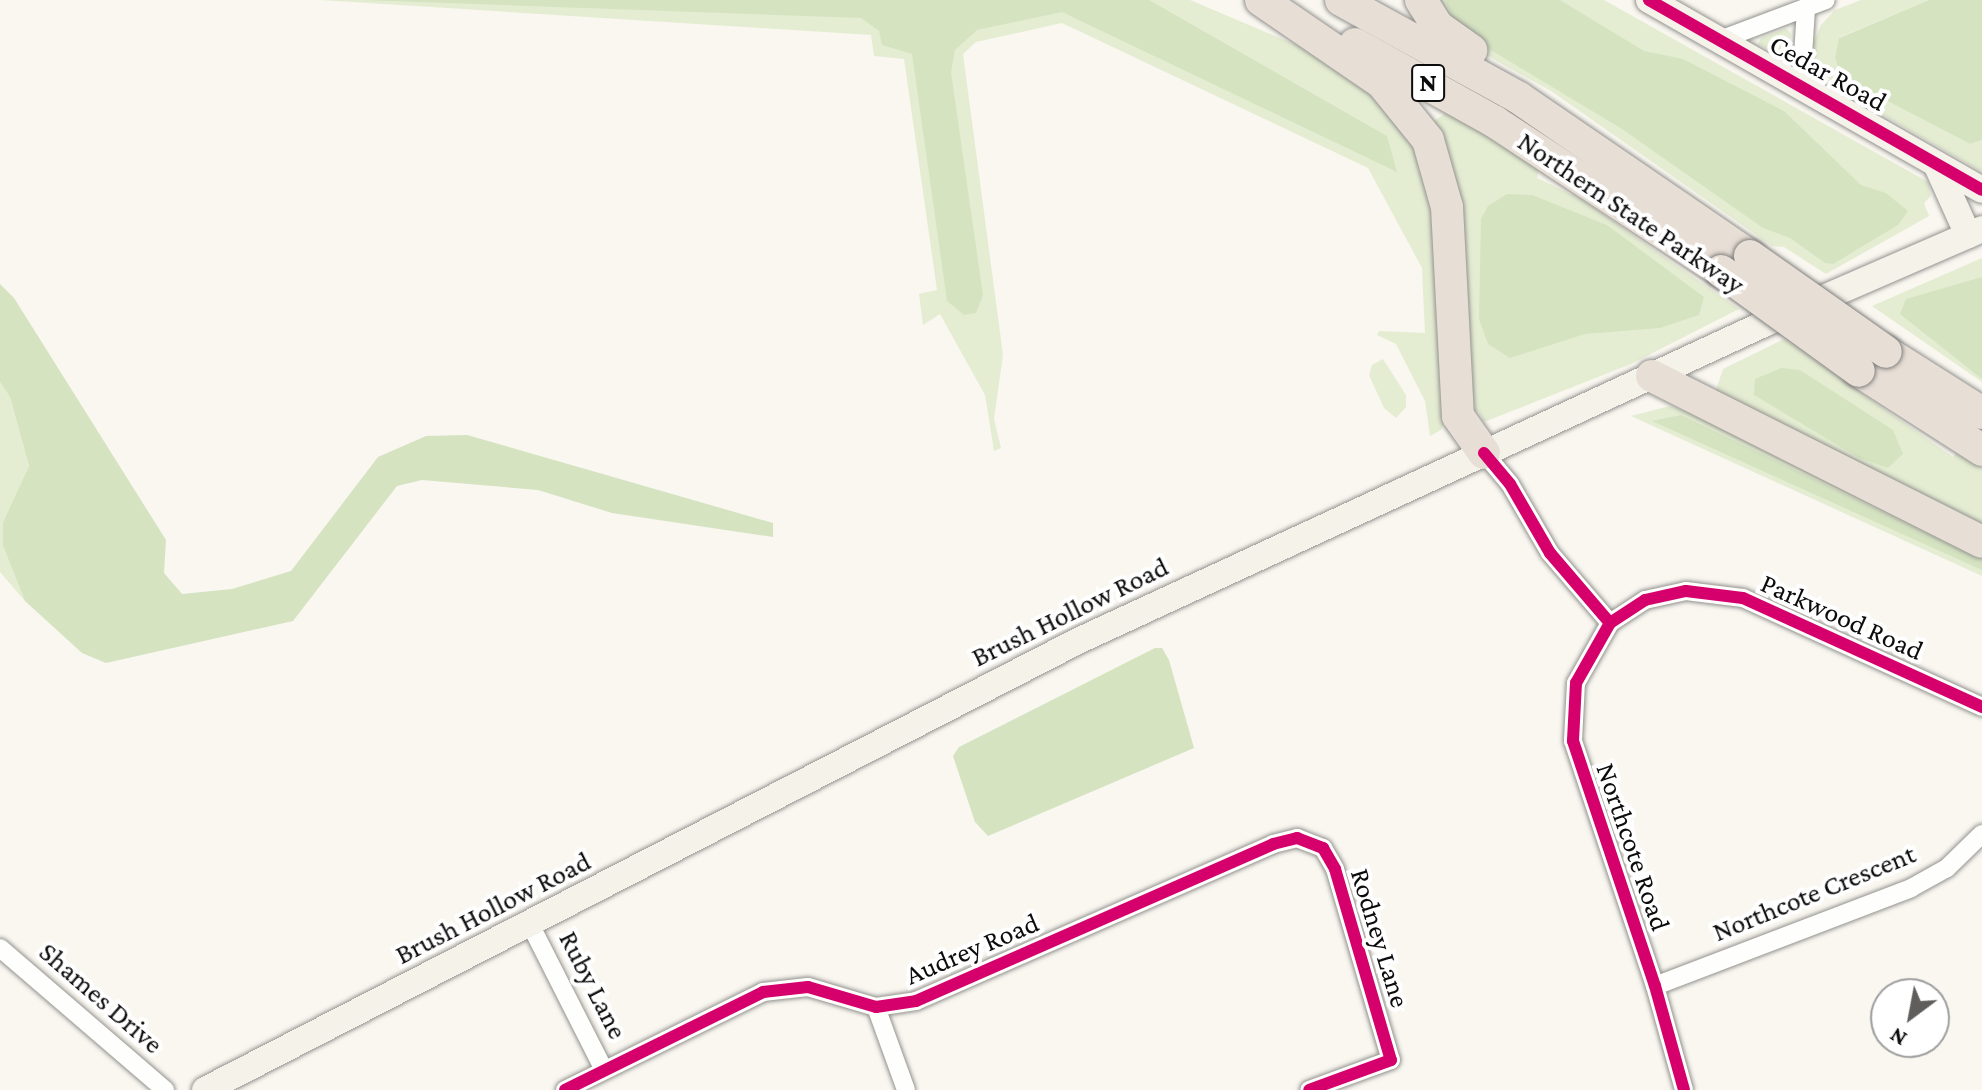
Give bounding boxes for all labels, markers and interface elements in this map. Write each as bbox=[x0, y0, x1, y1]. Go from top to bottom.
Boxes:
street label: Cedar Road bbox=[1764, 27, 1892, 119]
road number: N bbox=[1410, 61, 1446, 105]
street label: Northern State Parkway bbox=[1511, 125, 1751, 301]
street label: Brush Hollow Road bbox=[966, 550, 1174, 674]
street label: Parkwood Road bbox=[1756, 566, 1928, 668]
street label: Northcote Road bbox=[1589, 759, 1677, 935]
street label: Northcote Crescent bbox=[1708, 837, 1920, 949]
street label: Brush Hollow Road bbox=[390, 844, 596, 972]
street label: Rodney Lane bbox=[1343, 864, 1417, 1012]
street label: Audrey Road bbox=[900, 906, 1044, 992]
street label: Ruby Lane bbox=[552, 925, 634, 1045]
street label: Shames Drive bbox=[32, 935, 170, 1061]
north arrow bbox=[1870, 978, 1950, 1058]
text: N bbox=[1885, 1023, 1911, 1052]

